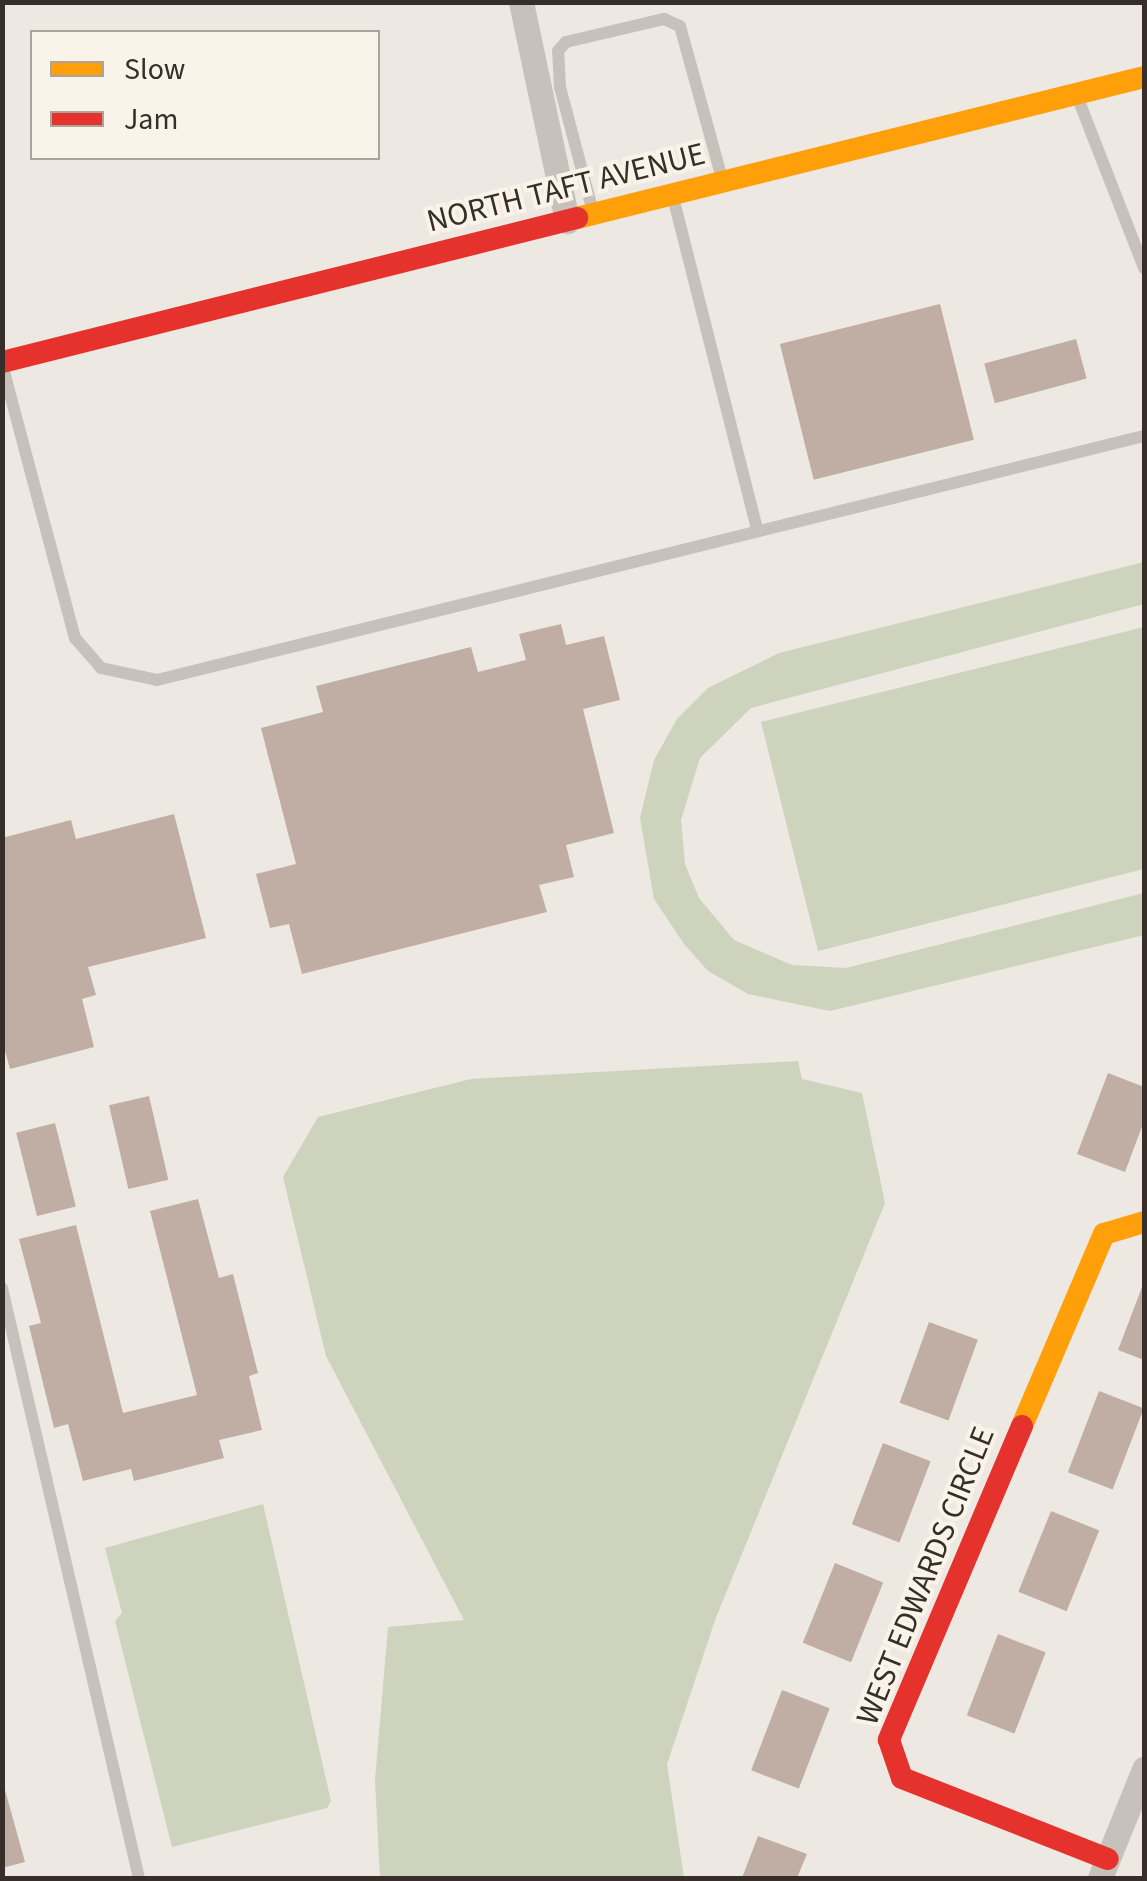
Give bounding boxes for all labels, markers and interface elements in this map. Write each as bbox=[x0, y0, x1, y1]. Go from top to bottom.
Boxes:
legend bbox=[30, 30, 380, 160]
text: Slow bbox=[124, 48, 185, 91]
text: Jam bbox=[124, 98, 178, 141]
street label: NORTH TAFT AVENUE bbox=[423, 135, 709, 241]
street label: WEST EDWARDS CIRCLE bbox=[849, 1421, 1003, 1731]

